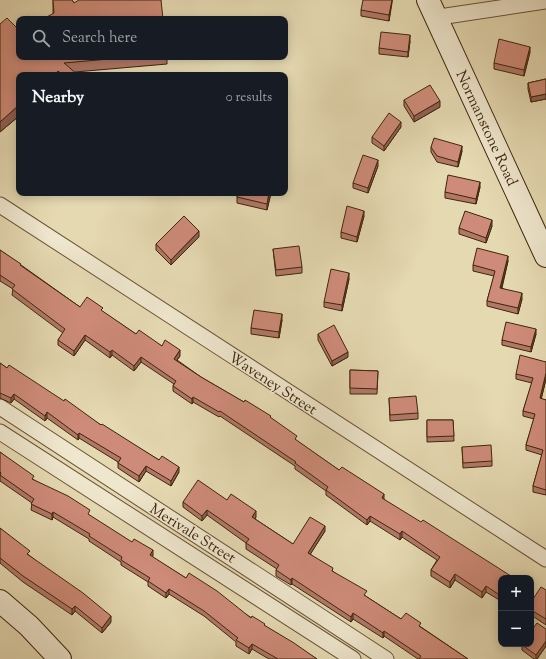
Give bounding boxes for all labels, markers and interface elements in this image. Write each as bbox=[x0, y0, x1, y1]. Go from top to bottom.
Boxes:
search box bbox=[16, 16, 288, 60]
icon: search bbox=[30, 27, 52, 49]
text: Search here bbox=[62, 28, 137, 49]
street label: Normanstone Road bbox=[450, 67, 522, 190]
text: Nearby bbox=[32, 86, 84, 110]
text: 0 results bbox=[226, 89, 272, 107]
street label: Waveney Street bbox=[224, 348, 321, 421]
street label: Merivale Street bbox=[145, 499, 239, 569]
map controls bbox=[498, 575, 534, 647]
button: + bbox=[498, 575, 534, 611]
button: − bbox=[498, 611, 534, 647]

